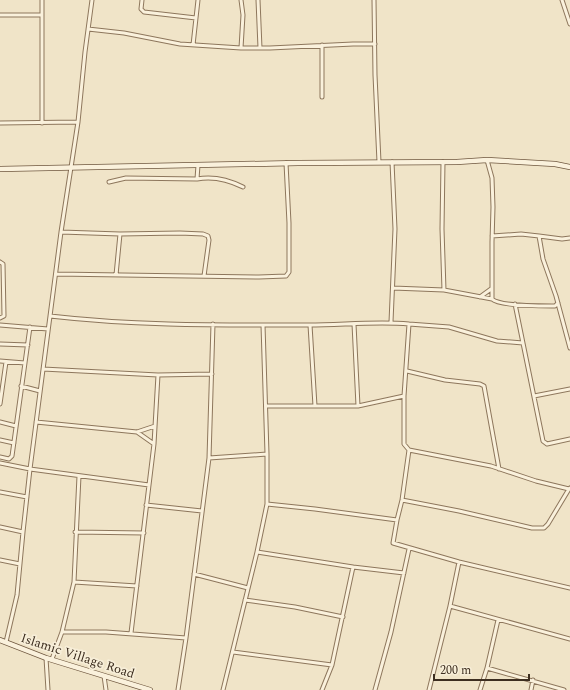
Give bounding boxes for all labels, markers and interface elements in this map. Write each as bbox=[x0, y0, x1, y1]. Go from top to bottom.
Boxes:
street label: Islamic Village Road bbox=[18, 628, 137, 684]
scale bar bbox=[434, 656, 529, 682]
text: 200 m bbox=[440, 661, 471, 680]

